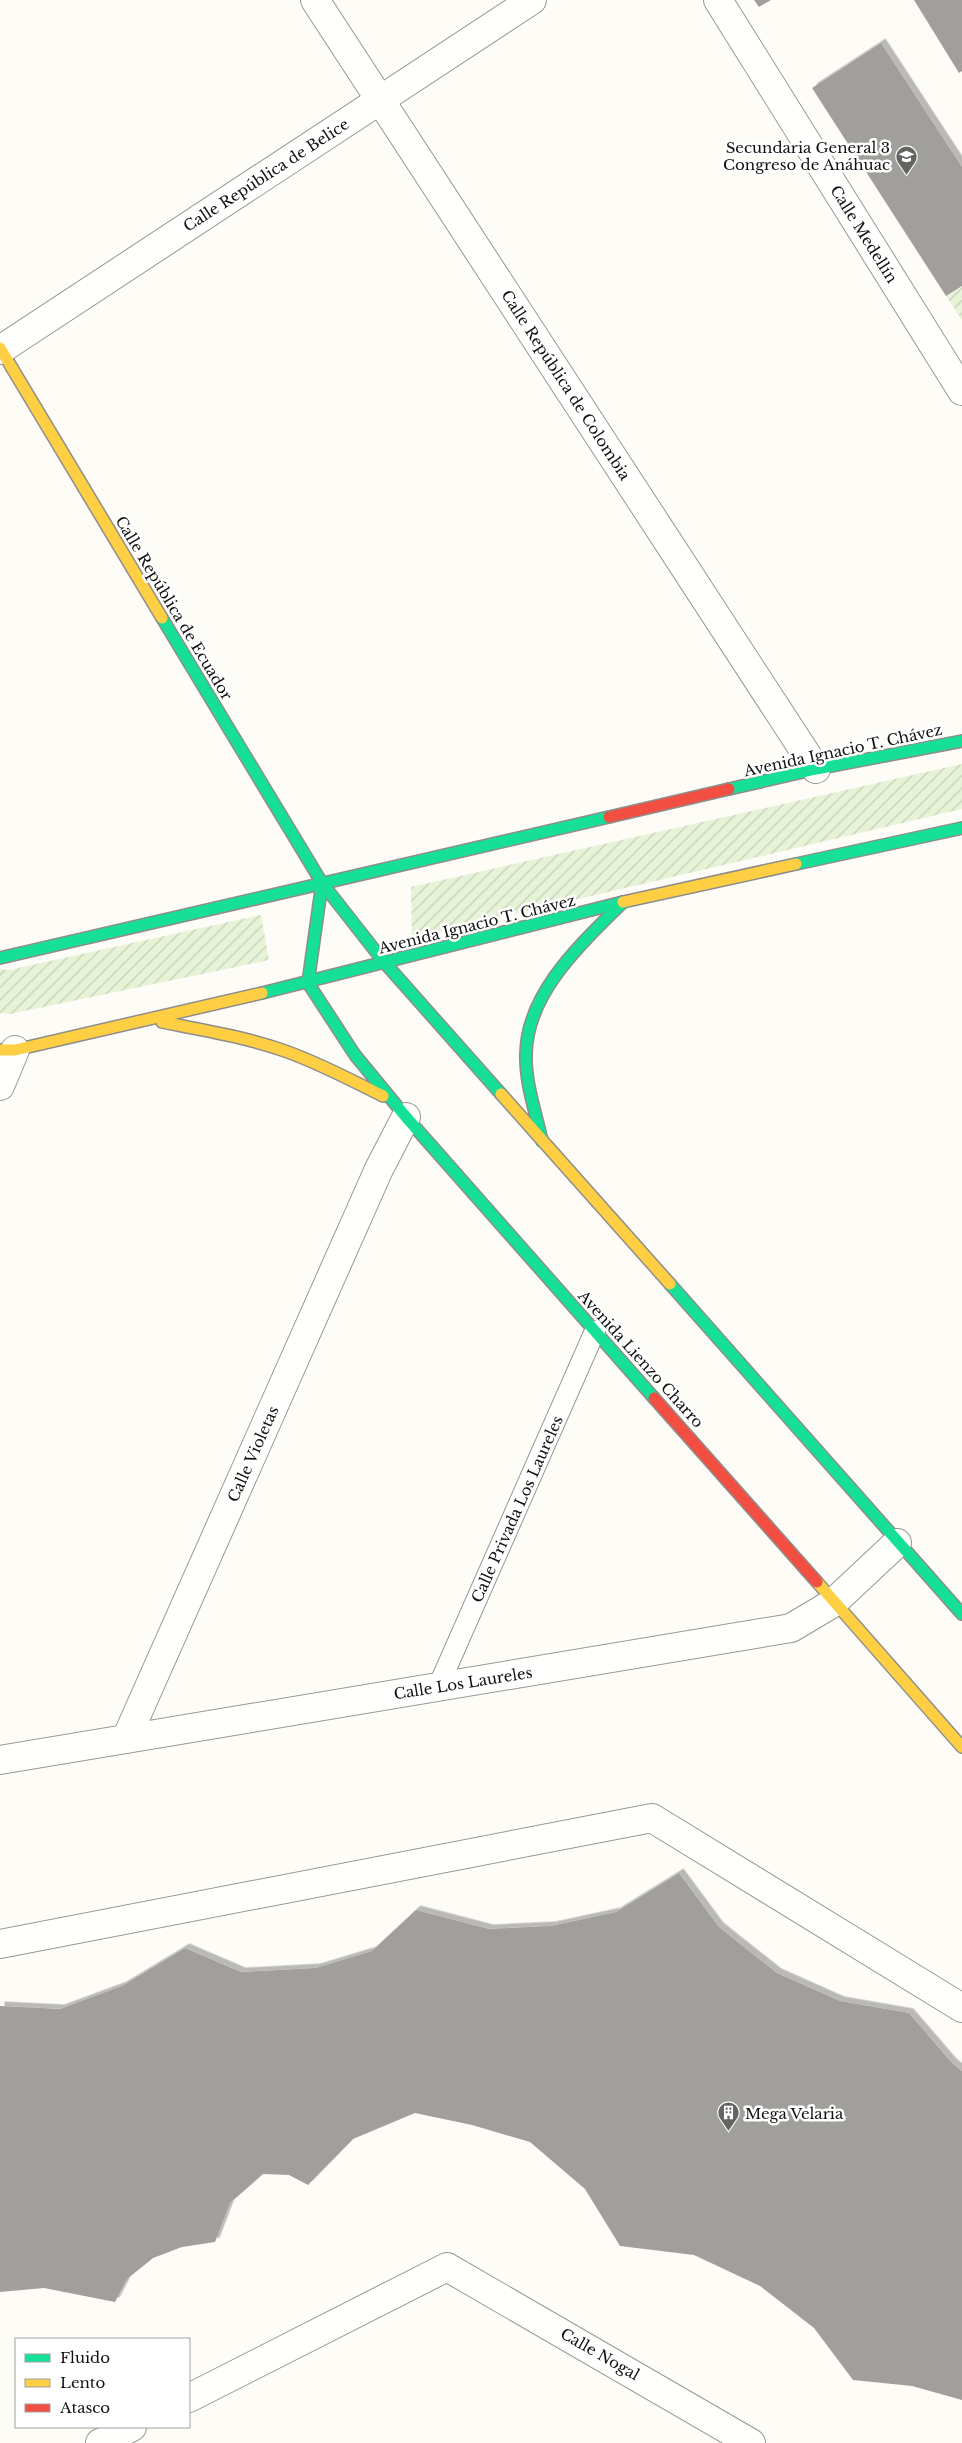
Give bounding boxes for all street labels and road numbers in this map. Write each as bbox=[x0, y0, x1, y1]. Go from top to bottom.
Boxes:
street label: Calle República de Belice bbox=[180, 114, 352, 236]
street label: Calle Medellín bbox=[826, 182, 902, 286]
street label: Calle República de Colombia bbox=[497, 286, 635, 484]
street label: Calle República de Ecuador bbox=[111, 513, 237, 704]
street label: Avenida Ignacio T. Chávez bbox=[741, 720, 944, 781]
street label: Avenida Ignacio T. Chávez bbox=[376, 890, 577, 958]
street label: Avenida Lienzo Charro bbox=[574, 1286, 708, 1432]
street label: Calle Violetas bbox=[223, 1403, 283, 1505]
street label: Calle Privada Los Laureles bbox=[467, 1413, 567, 1605]
street label: Calle Los Laureles bbox=[392, 1663, 534, 1703]
street label: Calle Nogal bbox=[557, 2324, 643, 2384]

